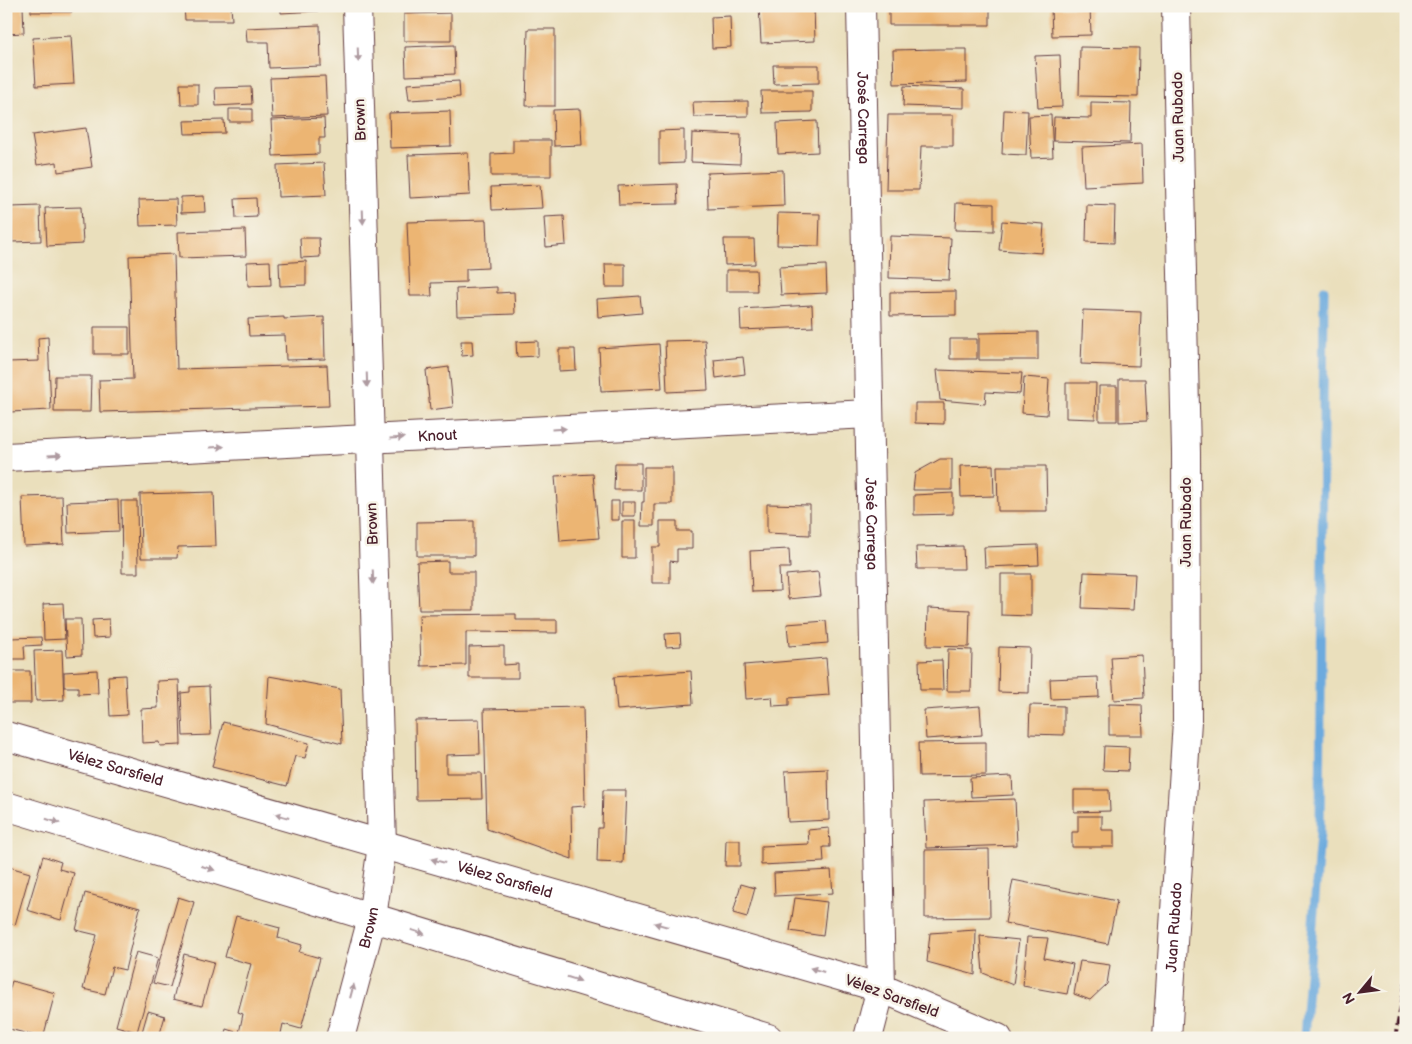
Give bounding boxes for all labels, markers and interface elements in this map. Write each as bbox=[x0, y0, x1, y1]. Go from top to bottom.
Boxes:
one-way arrow bbox=[355, 47, 363, 63]
street label: José Carrega bbox=[852, 72, 873, 164]
street label: Juan Rubado bbox=[1168, 72, 1189, 162]
street label: Brown bbox=[350, 98, 371, 141]
one-way arrow bbox=[359, 210, 367, 226]
one-way arrow bbox=[363, 372, 371, 388]
one-way arrow bbox=[552, 425, 568, 433]
street label: Knout bbox=[417, 426, 458, 446]
one-way arrow bbox=[389, 433, 405, 441]
one-way arrow bbox=[209, 442, 225, 450]
one-way arrow bbox=[47, 450, 63, 458]
street label: Juan Rubado bbox=[1177, 477, 1196, 567]
street label: José Carrega bbox=[861, 478, 881, 570]
street label: Brown bbox=[362, 502, 383, 545]
one-way arrow bbox=[370, 570, 378, 586]
street label: Vélez Sarsfield bbox=[65, 745, 165, 791]
one-way arrow bbox=[274, 811, 289, 819]
one-way arrow bbox=[46, 817, 61, 825]
one-way arrow bbox=[430, 856, 445, 864]
street label: Vélez Sarsfield bbox=[455, 857, 555, 903]
one-way arrow bbox=[201, 864, 216, 872]
street label: Juan Rubado bbox=[1162, 882, 1187, 973]
street label: Brown bbox=[355, 906, 383, 951]
one-way arrow bbox=[654, 921, 669, 929]
one-way arrow bbox=[411, 928, 426, 936]
one-way arrow bbox=[810, 966, 825, 974]
north arrow bbox=[1334, 966, 1384, 1016]
street label: Vélez Sarsfield bbox=[842, 971, 941, 1022]
one-way arrow bbox=[567, 975, 582, 983]
one-way arrow bbox=[349, 983, 357, 998]
text: N bbox=[1339, 989, 1359, 1007]

